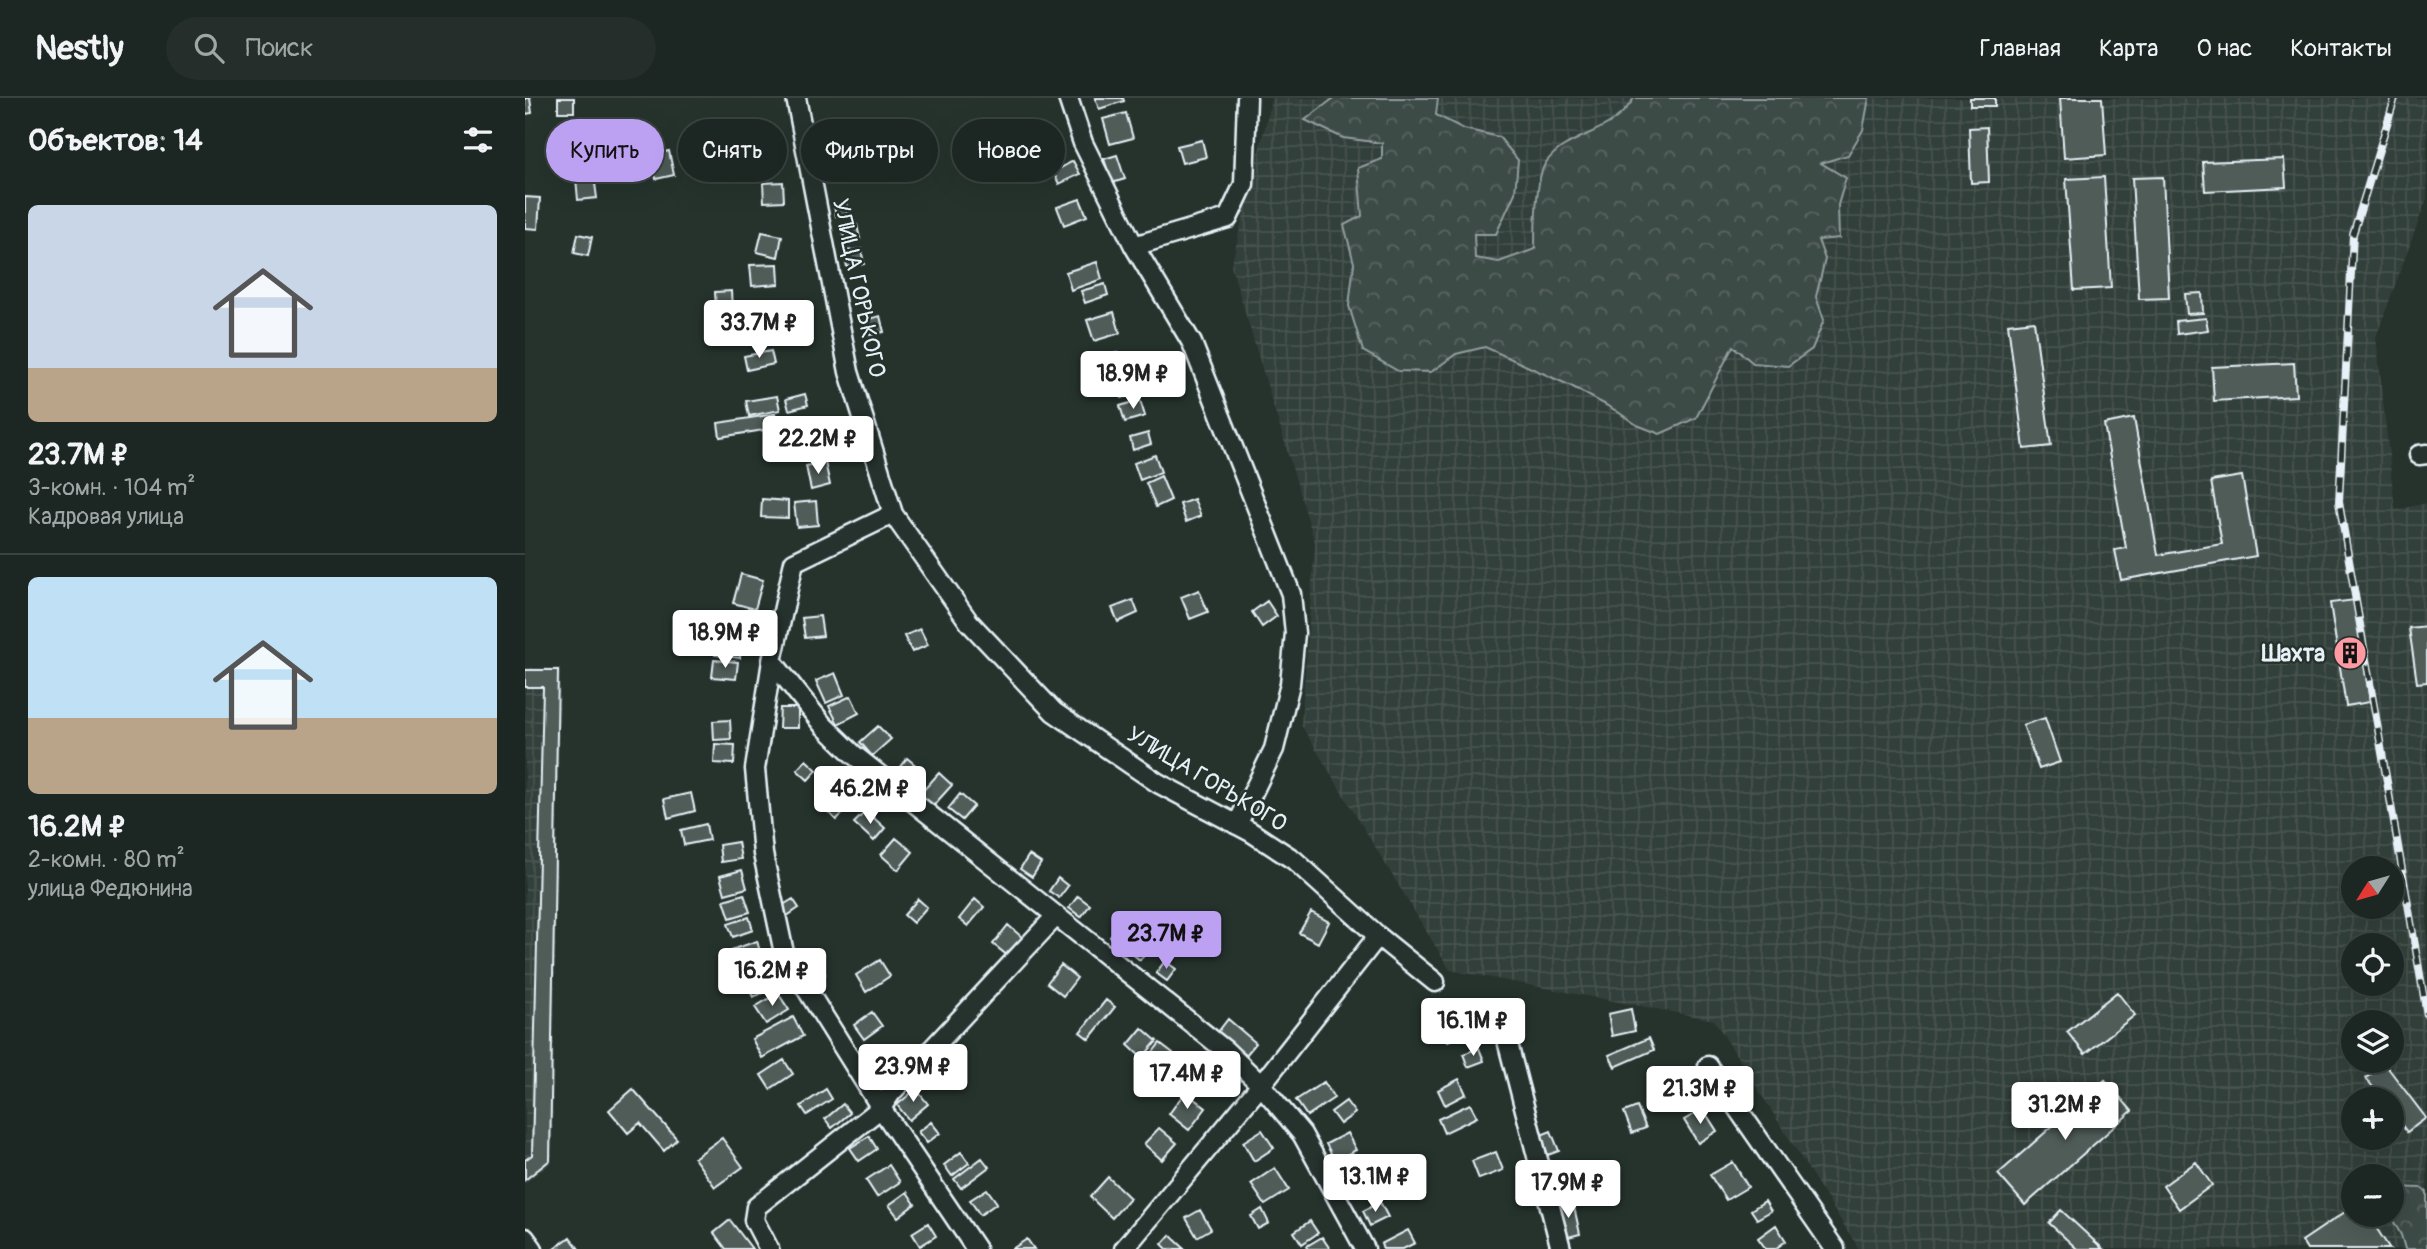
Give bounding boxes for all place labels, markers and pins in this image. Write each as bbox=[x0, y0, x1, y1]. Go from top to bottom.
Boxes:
pin: 33.7M ₽ bbox=[694, 300, 824, 360]
pin: 18.9M ₽ bbox=[1068, 352, 1198, 411]
pin: 22.2M ₽ bbox=[753, 416, 883, 476]
pin: 18.9M ₽ bbox=[660, 610, 790, 670]
building icon: Шахта bbox=[2331, 634, 2369, 672]
place label: Шахта bbox=[2261, 639, 2325, 668]
pin: 46.2M ₽ bbox=[805, 766, 935, 826]
pin: 23.7M ₽ bbox=[1101, 912, 1231, 971]
pin: 16.2M ₽ bbox=[707, 948, 837, 1008]
pin: 16.1M ₽ bbox=[1408, 998, 1538, 1058]
pin: 23.9M ₽ bbox=[848, 1044, 978, 1104]
pin: 17.4M ₽ bbox=[1122, 1052, 1252, 1111]
pin: 21.3M ₽ bbox=[1635, 1066, 1765, 1126]
pin: 31.2M ₽ bbox=[2000, 1082, 2130, 1142]
pin: 13.1M ₽ bbox=[1310, 1154, 1440, 1214]
pin: 17.9M ₽ bbox=[1503, 1160, 1633, 1220]

